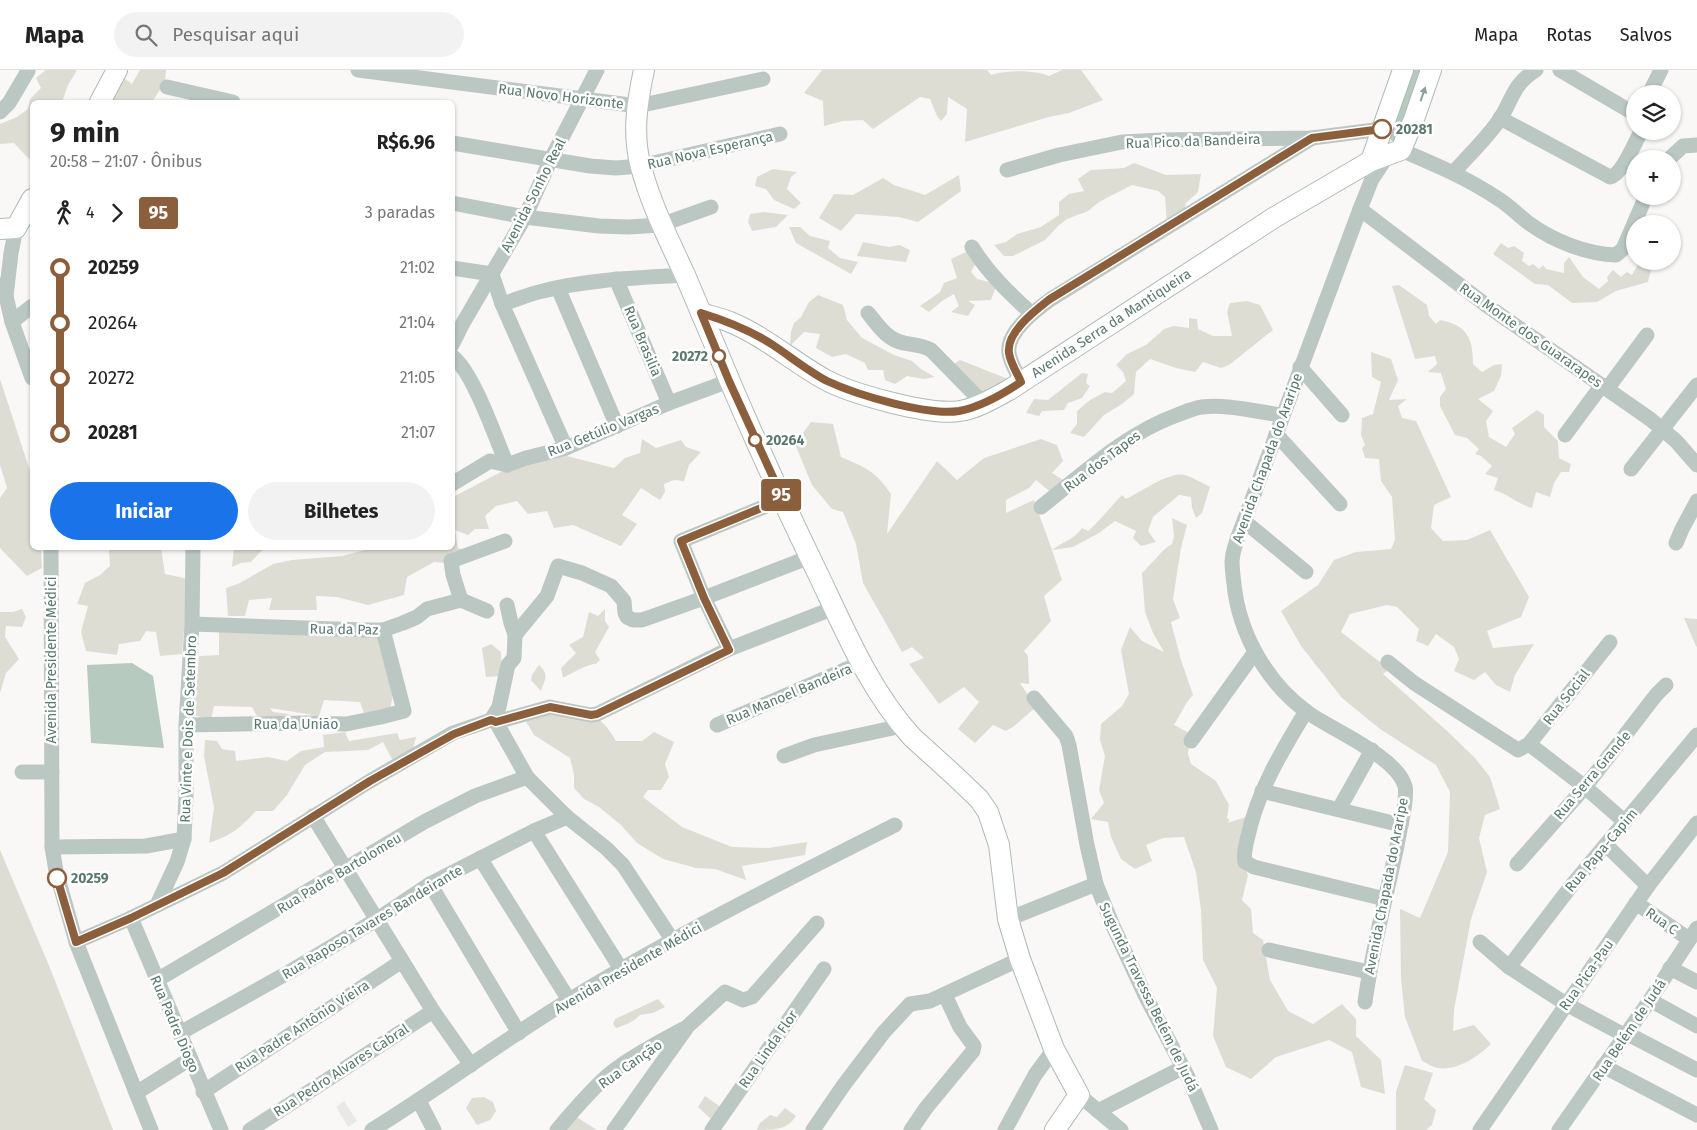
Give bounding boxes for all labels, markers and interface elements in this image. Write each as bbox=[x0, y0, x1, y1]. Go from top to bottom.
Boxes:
search box bbox=[114, 12, 464, 57]
text: Mapa bbox=[25, 21, 84, 49]
icon: search bbox=[132, 21, 160, 49]
text: Pesquisar aqui bbox=[172, 23, 299, 46]
text: Mapa bbox=[1474, 24, 1518, 46]
text: Rotas bbox=[1546, 24, 1592, 46]
text: Salvos bbox=[1620, 24, 1672, 46]
street label: Rua Novo Horizonte bbox=[497, 80, 625, 113]
map controls bbox=[1626, 85, 1681, 270]
button: layers bbox=[1626, 85, 1681, 140]
one-way arrow bbox=[1419, 86, 1427, 101]
text: 9 min bbox=[50, 116, 120, 149]
marker: 20281 bbox=[1372, 119, 1392, 139]
place label: 20281 bbox=[1396, 121, 1433, 138]
street label: Rua Nova Esperança bbox=[646, 128, 775, 173]
text: R$6.96 bbox=[377, 131, 435, 154]
street label: Rua Pico da Bandeira bbox=[1125, 131, 1261, 152]
street label: Avenida Sonho Real bbox=[497, 135, 570, 255]
button: + bbox=[1626, 150, 1681, 205]
text: 20:58 – 21:07 · Ônibus bbox=[50, 152, 202, 171]
icon: walk bbox=[50, 199, 78, 227]
icon: forward bbox=[103, 199, 131, 227]
text: 95 bbox=[149, 202, 168, 224]
text: 4 bbox=[86, 203, 95, 222]
text: 3 paradas bbox=[365, 203, 435, 222]
button: − bbox=[1626, 215, 1681, 270]
text: 20259 bbox=[88, 256, 139, 279]
text: 21:02 bbox=[400, 258, 435, 277]
street label: Avenida Serra da Mantiqueira bbox=[1028, 265, 1194, 382]
street label: Rua Monte dos Guararapes bbox=[1456, 280, 1606, 391]
street label: Rua Brasilia bbox=[620, 303, 665, 379]
text: 20264 bbox=[88, 311, 137, 334]
text: 21:04 bbox=[399, 313, 435, 332]
place label: 20272 bbox=[672, 348, 708, 365]
marker: 20272 bbox=[712, 349, 726, 363]
text: 20272 bbox=[88, 366, 135, 389]
text: 21:05 bbox=[400, 368, 435, 387]
street label: Avenida Chapada do Araripe bbox=[1229, 371, 1306, 545]
street label: Rua Getúlio Vargas bbox=[545, 400, 662, 461]
text: 20281 bbox=[88, 421, 138, 444]
text: 21:07 bbox=[401, 423, 435, 442]
street label: Rua dos Tapes bbox=[1061, 427, 1144, 496]
place label: 20264 bbox=[766, 432, 804, 449]
marker: 20264 bbox=[748, 433, 762, 447]
line badge: 95 bbox=[758, 479, 804, 511]
button: Iniciar bbox=[50, 482, 238, 540]
button: Bilhetes bbox=[248, 482, 435, 540]
text: 95 bbox=[771, 484, 791, 506]
street label: Avenida Presidente Médici bbox=[43, 576, 60, 744]
street label: Rua da Paz bbox=[309, 620, 379, 639]
street label: Rua Vinte e Dois de Setembro bbox=[177, 635, 200, 823]
street label: Rua Manoel Bandeira bbox=[724, 660, 855, 729]
street label: Rua Social bbox=[1539, 666, 1593, 729]
street label: Rua da União bbox=[254, 716, 338, 733]
street label: Rua Serra Grande bbox=[1550, 728, 1634, 823]
street label: Avenida Chapada do Araripe bbox=[1361, 796, 1412, 976]
street label: Rua Papa-Capim bbox=[1562, 805, 1641, 896]
street label: Rua Padre Bartolomeu bbox=[274, 830, 405, 917]
street label: Rua Raposo Tavares Bandeirante bbox=[279, 862, 466, 983]
marker: 20259 bbox=[47, 868, 67, 888]
place label: 20259 bbox=[71, 870, 109, 887]
street label: Sugunda Travessa Belém de Judá bbox=[1095, 900, 1202, 1095]
street label: Rua C bbox=[1642, 904, 1681, 939]
street label: Avenida Presidente Médici bbox=[552, 919, 705, 1018]
street label: Rua Pica-Pau bbox=[1556, 936, 1617, 1014]
street label: Rua Padre Diogo bbox=[146, 973, 203, 1075]
street label: Rua Belém de Judá bbox=[1589, 976, 1670, 1085]
street label: Rua Padre Antônio Vieira bbox=[232, 977, 373, 1076]
street label: Rua Linda Flor bbox=[735, 1007, 802, 1091]
street label: Rua Pedro Alvares Cabral bbox=[270, 1020, 412, 1121]
street label: Rua Canção bbox=[595, 1036, 665, 1093]

